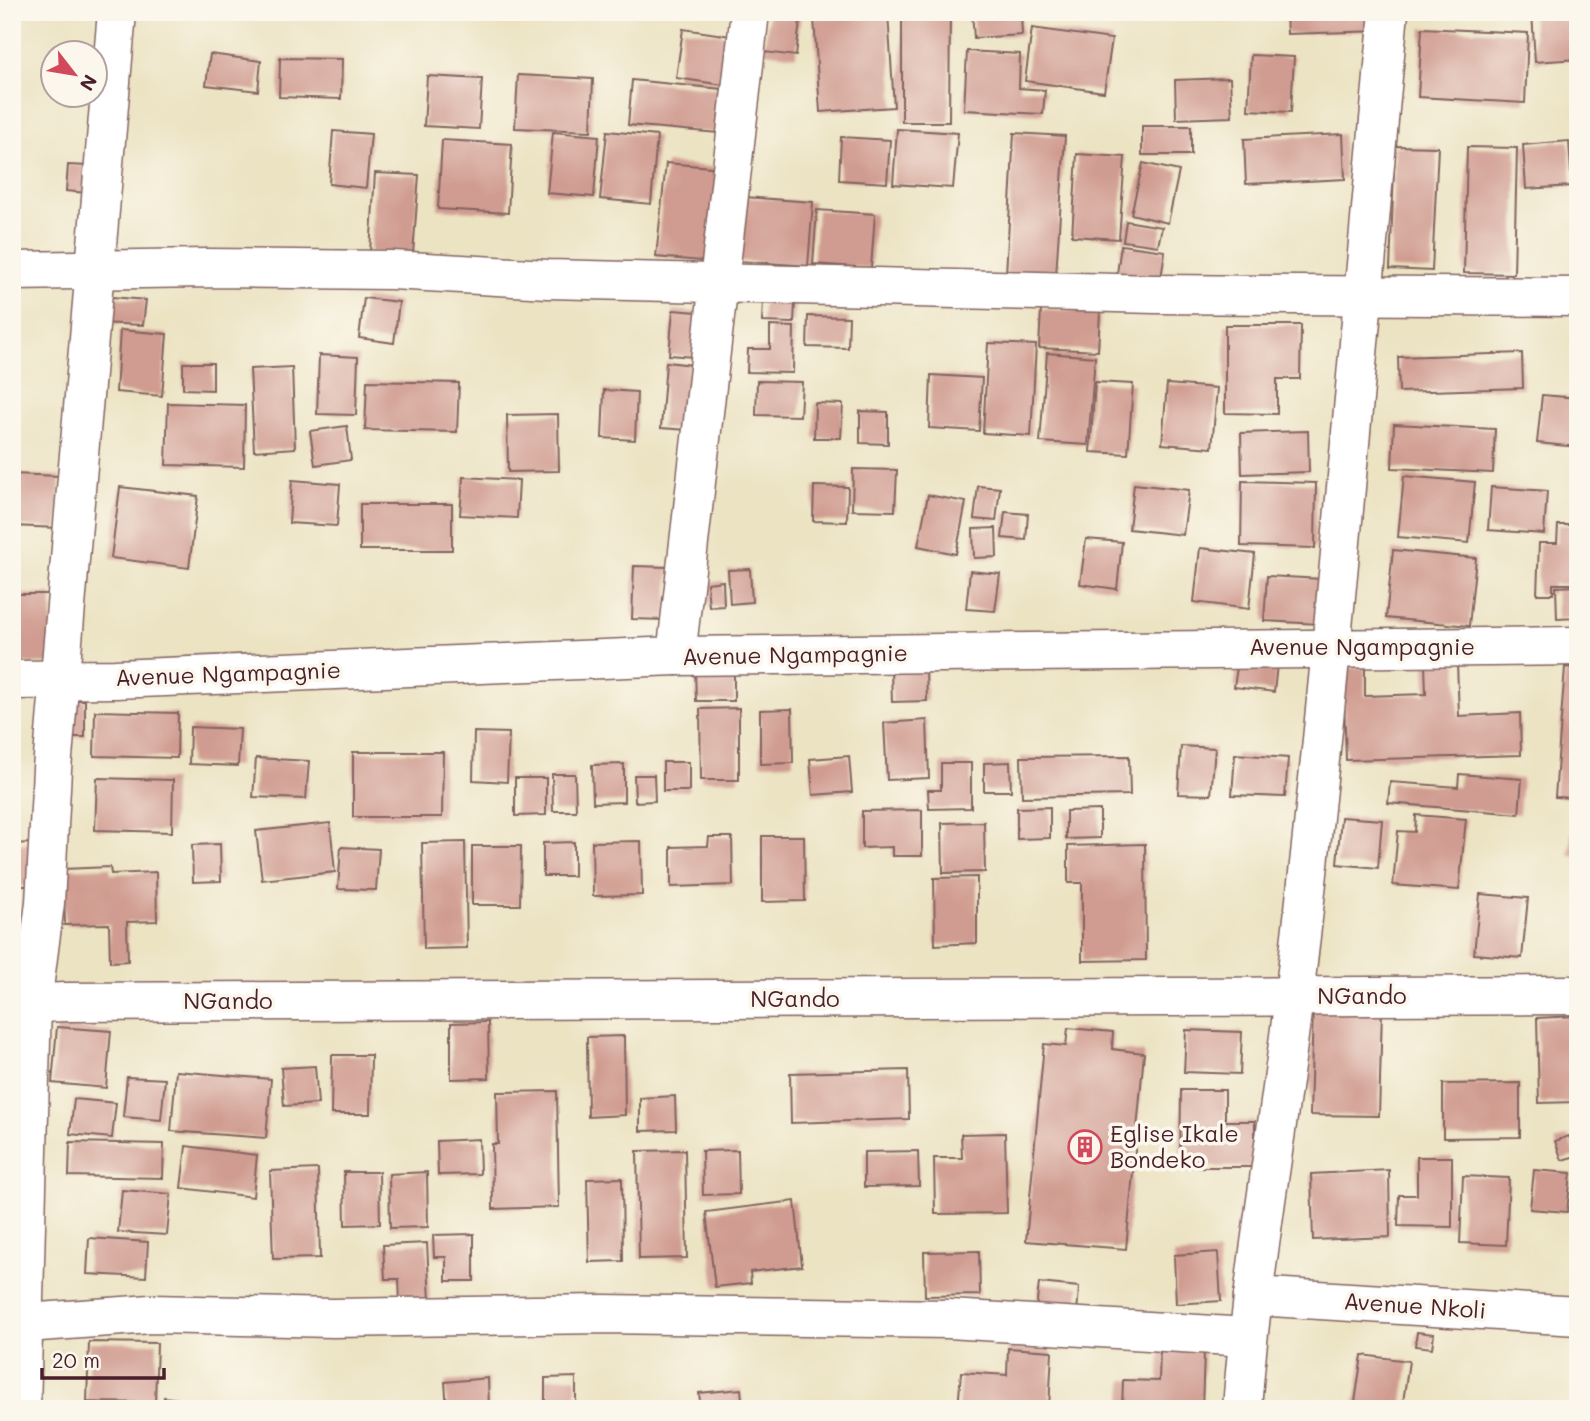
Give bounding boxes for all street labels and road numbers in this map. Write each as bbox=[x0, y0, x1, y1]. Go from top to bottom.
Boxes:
street label: Avenue Ngampagnie bbox=[1249, 631, 1475, 661]
street label: Avenue Ngampagnie bbox=[682, 637, 908, 671]
street label: Avenue Ngampagnie bbox=[115, 654, 341, 692]
street label: NGando bbox=[1317, 980, 1407, 1010]
street label: NGando bbox=[750, 983, 840, 1013]
street label: NGando bbox=[183, 985, 273, 1015]
street label: Avenue Nkoli bbox=[1343, 1285, 1487, 1325]

